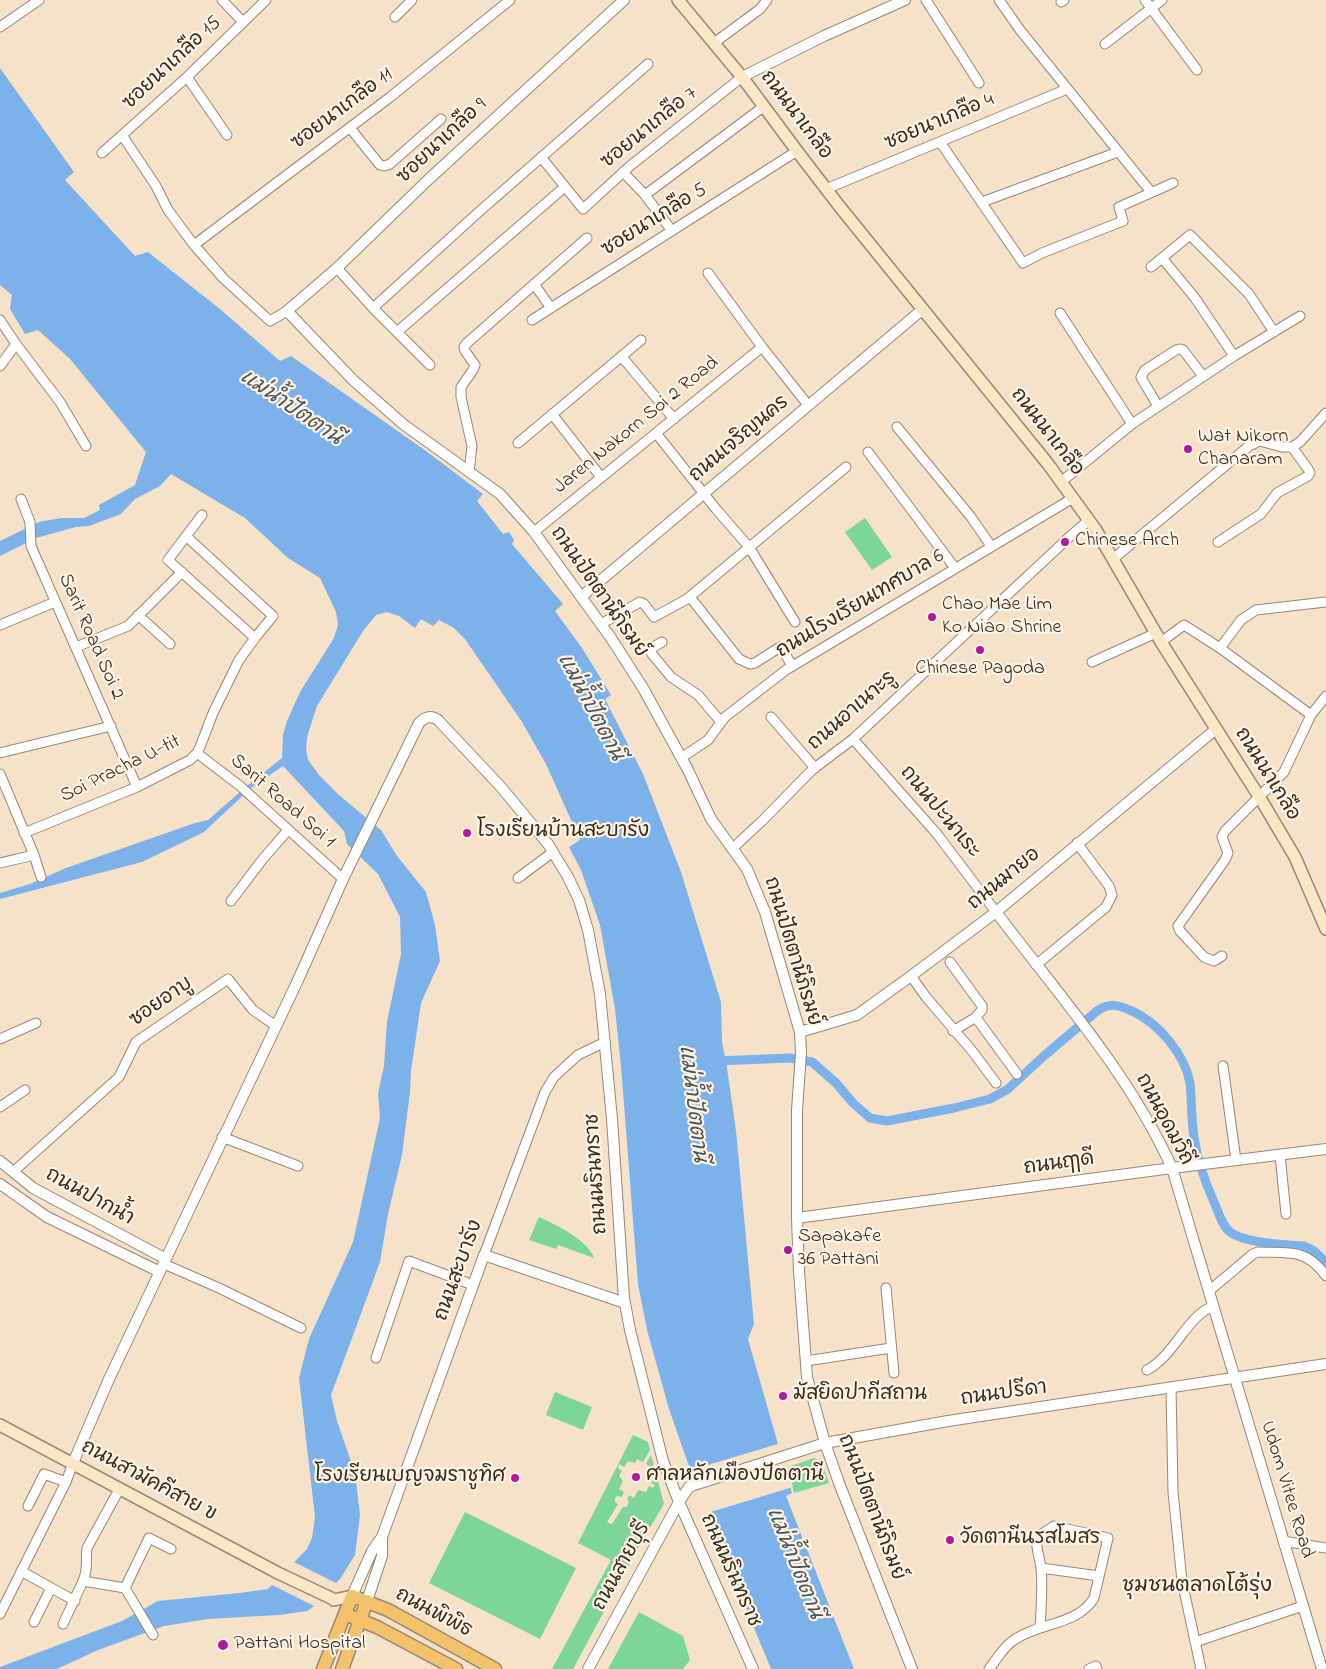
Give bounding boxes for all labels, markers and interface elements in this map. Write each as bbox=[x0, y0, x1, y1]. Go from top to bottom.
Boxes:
street label: ซอยนาเกลือ 15 bbox=[119, 12, 227, 116]
street label: ซอยนาเกลือ 11 bbox=[287, 64, 399, 156]
street label: ถนนนาเกลือ bbox=[754, 67, 836, 165]
street label: ซอยนาเกลือ 7 bbox=[597, 83, 703, 175]
street label: ซอยนาเกลือ 4 bbox=[882, 89, 998, 157]
street label: ซอยนาเกลือ 9 bbox=[393, 94, 493, 190]
street label: ซอยนาเกลือ 5 bbox=[598, 179, 712, 263]
street label: Jaren Nakorn Soi 2 Road bbox=[550, 352, 724, 500]
water label: แม่น้ำปัตตานี bbox=[234, 366, 346, 452]
street label: ถนนนาเกลือ bbox=[1004, 384, 1088, 482]
street label: ถนนเจริญนคร bbox=[685, 391, 795, 489]
place label: Wat Nikorn Chanaram bbox=[1198, 426, 1288, 473]
marker: Wat Nikorn Chanaram bbox=[1182, 443, 1194, 455]
street label: ถนนปัตตานีภิรมย์ bbox=[544, 523, 652, 663]
place label: Chinese Arch bbox=[1075, 530, 1179, 554]
marker: Chinese Arch bbox=[1059, 536, 1071, 548]
street label: ถนนโรงเรียนเทศบาล 6 bbox=[773, 545, 949, 665]
street label: Sarit Road Soi 2 bbox=[51, 570, 129, 704]
place label: Chao Mae Lim Ko Niao Shrine bbox=[942, 594, 1061, 641]
marker: Chao Mae Lim Ko Niao Shrine bbox=[926, 611, 938, 623]
marker: Chinese Pagoda bbox=[974, 644, 986, 656]
water label: แม่น้ำปัตตานี bbox=[550, 650, 628, 766]
place label: Chinese Pagoda bbox=[915, 658, 1045, 682]
street label: ถนนอาเนาะรู bbox=[804, 667, 902, 757]
street label: ถนนนาเกลือ bbox=[1228, 724, 1304, 826]
street label: Soi Pracha U-tit bbox=[57, 731, 185, 809]
street label: Sarit Road Soi 1 bbox=[224, 750, 340, 854]
street label: ถนนปะนาเระ bbox=[893, 762, 985, 864]
place label: โรงเรียนบ้านสะบารัง bbox=[477, 821, 649, 845]
marker: โรงเรียนบ้านสะบารัง bbox=[461, 827, 473, 839]
street label: ถนนมายอ bbox=[964, 844, 1046, 916]
street label: ถนนปัตตานีภิรมย์ bbox=[757, 875, 825, 1029]
street label: ซอยอาบู bbox=[126, 973, 198, 1033]
water label: แม่น้ำปัตตานี bbox=[671, 1044, 711, 1164]
street label: ถนนอุดมวิถี bbox=[1129, 1070, 1197, 1170]
street label: ถนนนรินทราช bbox=[582, 1113, 614, 1235]
street label: ถนนฤๅดี bbox=[1022, 1148, 1096, 1182]
street label: ถนนปากน้ำ bbox=[41, 1164, 137, 1232]
street label: ถนนสะบารัง bbox=[431, 1217, 489, 1325]
place label: Sapakafe 36 Pattani bbox=[798, 1226, 881, 1273]
marker: Sapakafe 36 Pattani bbox=[782, 1244, 794, 1256]
street label: ถนนปรีดา bbox=[959, 1377, 1049, 1413]
place label: มัสยิดปากีสถาน bbox=[793, 1384, 927, 1408]
marker: มัสยิดปากีสถาน bbox=[777, 1390, 789, 1402]
street label: Udom Vitee Road bbox=[1254, 1419, 1318, 1561]
street label: ถนนปัตตานีภิรมย์ bbox=[831, 1432, 909, 1584]
street label: ถนนสามัคคีสาย ข bbox=[76, 1436, 220, 1528]
place label: ศาลหลักเมืองปัตตานี bbox=[646, 1465, 824, 1489]
place label: โรงเรียนเบญจมราชูทิศ bbox=[315, 1466, 505, 1490]
marker: ศาลหลักเมืองปัตตานี bbox=[630, 1471, 642, 1483]
marker: โรงเรียนเบญจมราชูทิศ bbox=[509, 1472, 521, 1484]
water label: แม่น้ำปัตตานี bbox=[759, 1505, 827, 1623]
street label: ถนนนรินทราช bbox=[693, 1511, 765, 1631]
street label: ถนนสายบุรี bbox=[589, 1519, 657, 1615]
place label: วัดตานีนรสโมสร bbox=[960, 1528, 1100, 1552]
marker: วัดตานีนรสโมสร bbox=[944, 1534, 956, 1546]
district label: ชุมชนตลาดโต้รุ่ง bbox=[1122, 1575, 1272, 1601]
street label: ถนนพิพิธ bbox=[390, 1584, 476, 1644]
place label: Pattani Hospital bbox=[234, 1633, 365, 1657]
marker: Pattani Hospital bbox=[216, 1638, 230, 1652]

